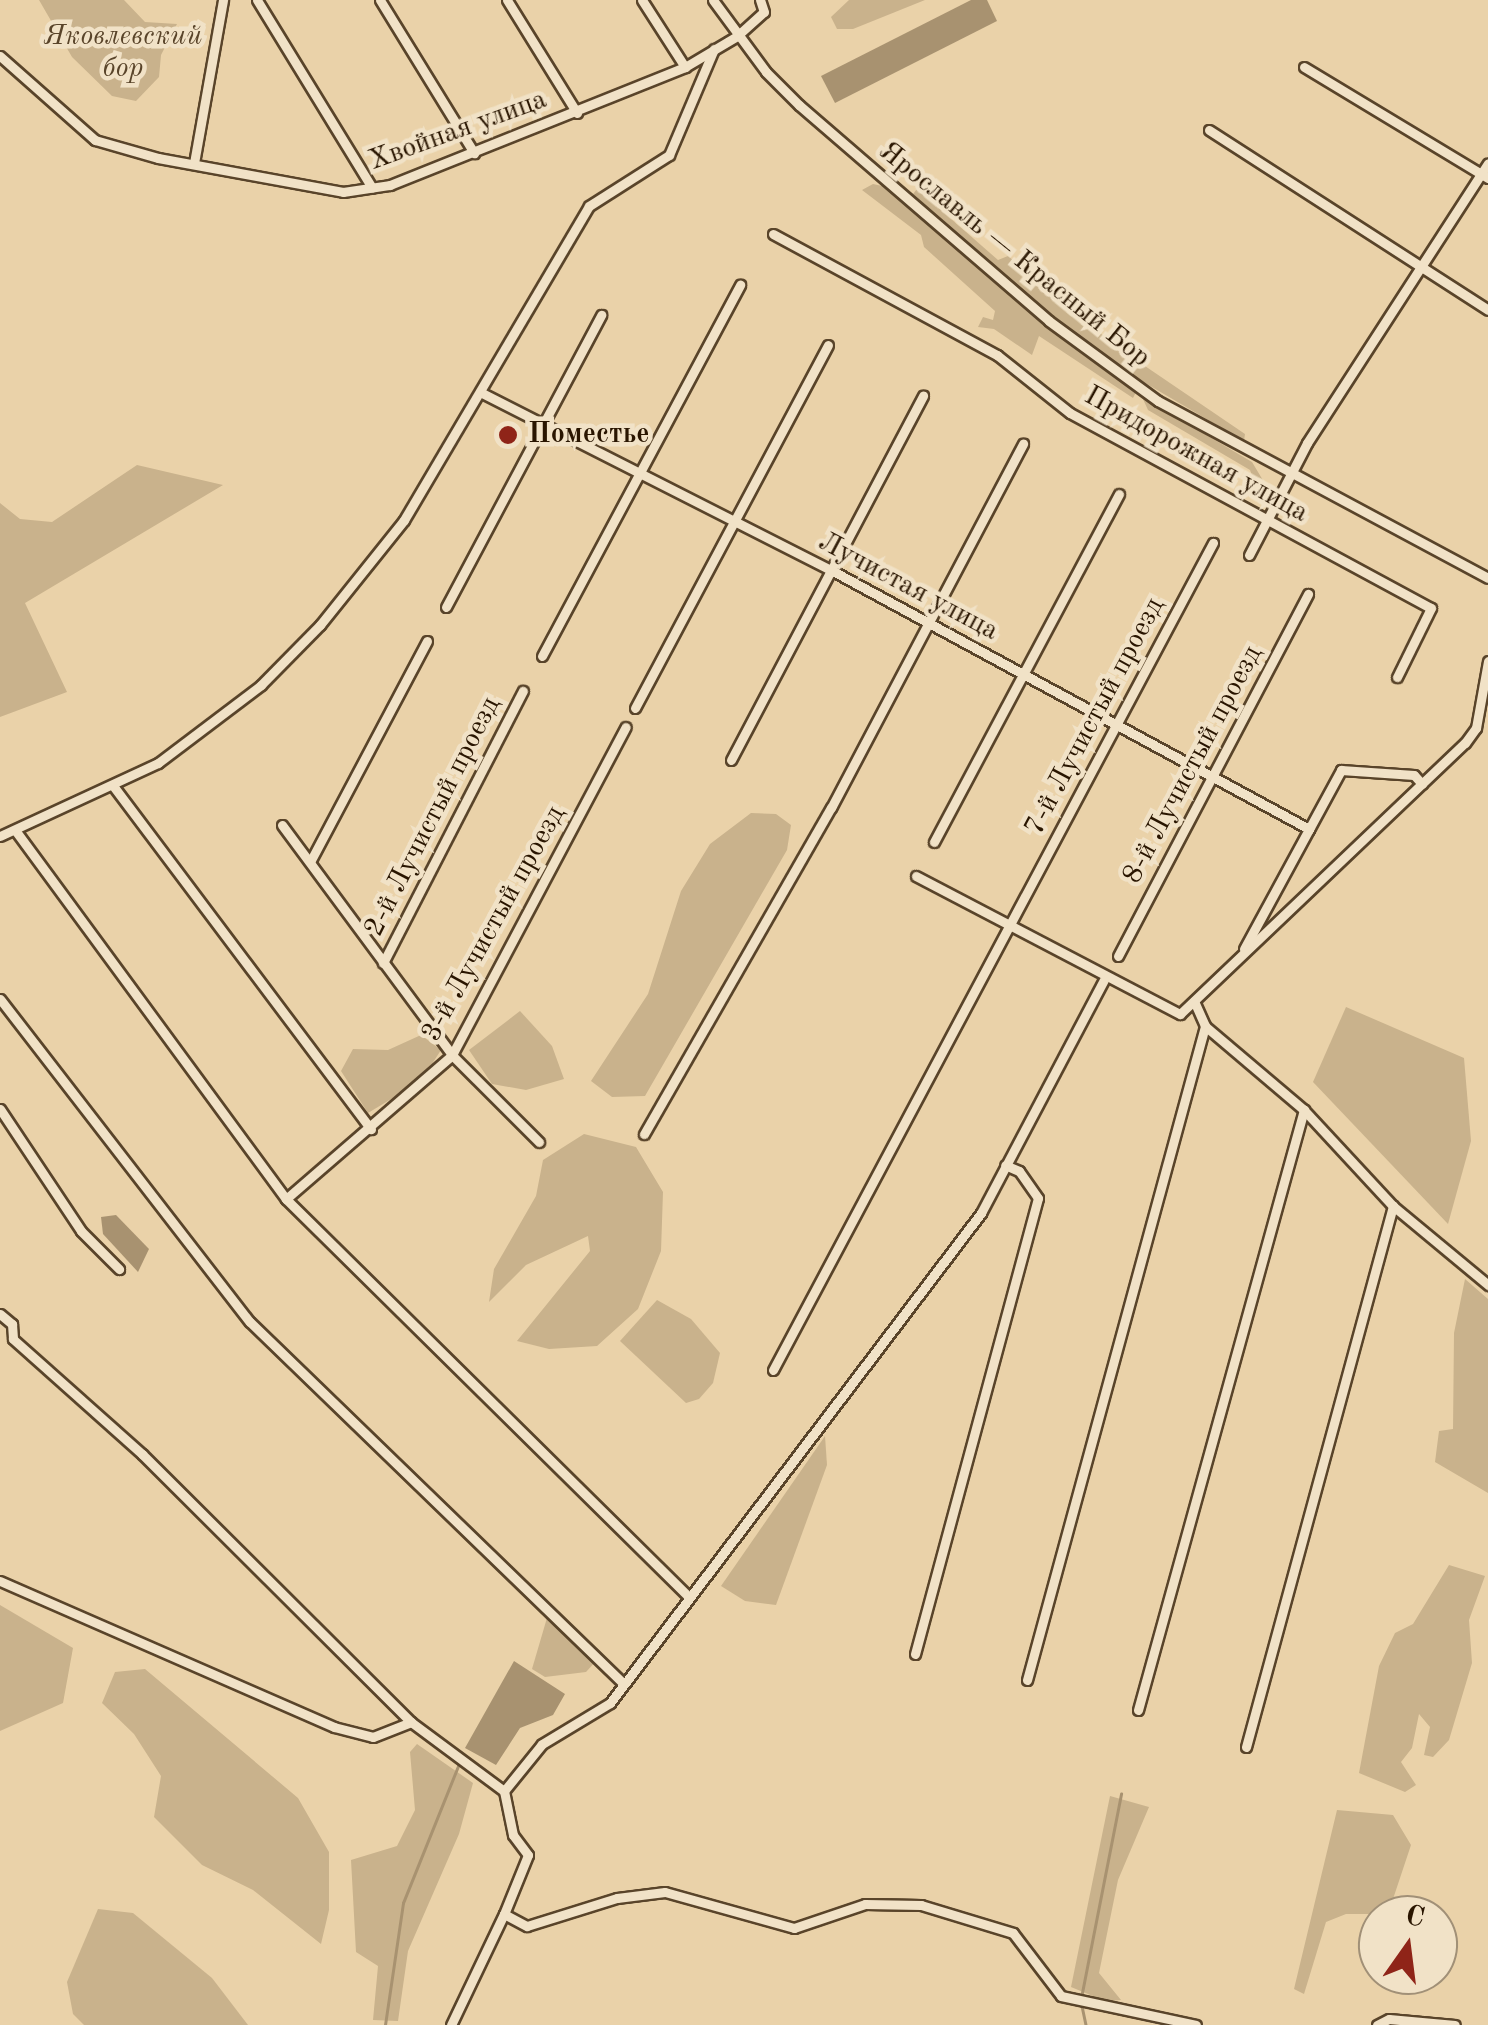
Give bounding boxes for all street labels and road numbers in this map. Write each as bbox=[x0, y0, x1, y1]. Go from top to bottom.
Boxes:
street label: Хвойная улица bbox=[365, 83, 551, 179]
street label: Ярославль — Красный Бор bbox=[871, 135, 1157, 375]
street label: Придорожная улица bbox=[1078, 379, 1314, 531]
street label: Лучистая улица bbox=[812, 525, 1004, 649]
street label: 7-й Лучистый проезд bbox=[1018, 592, 1172, 842]
street label: 8-й Лучистый проезд bbox=[1116, 640, 1270, 890]
street label: 2-й Лучистый проезд bbox=[358, 692, 508, 942]
street label: 3-й Лучистый проезд bbox=[415, 800, 573, 1048]

